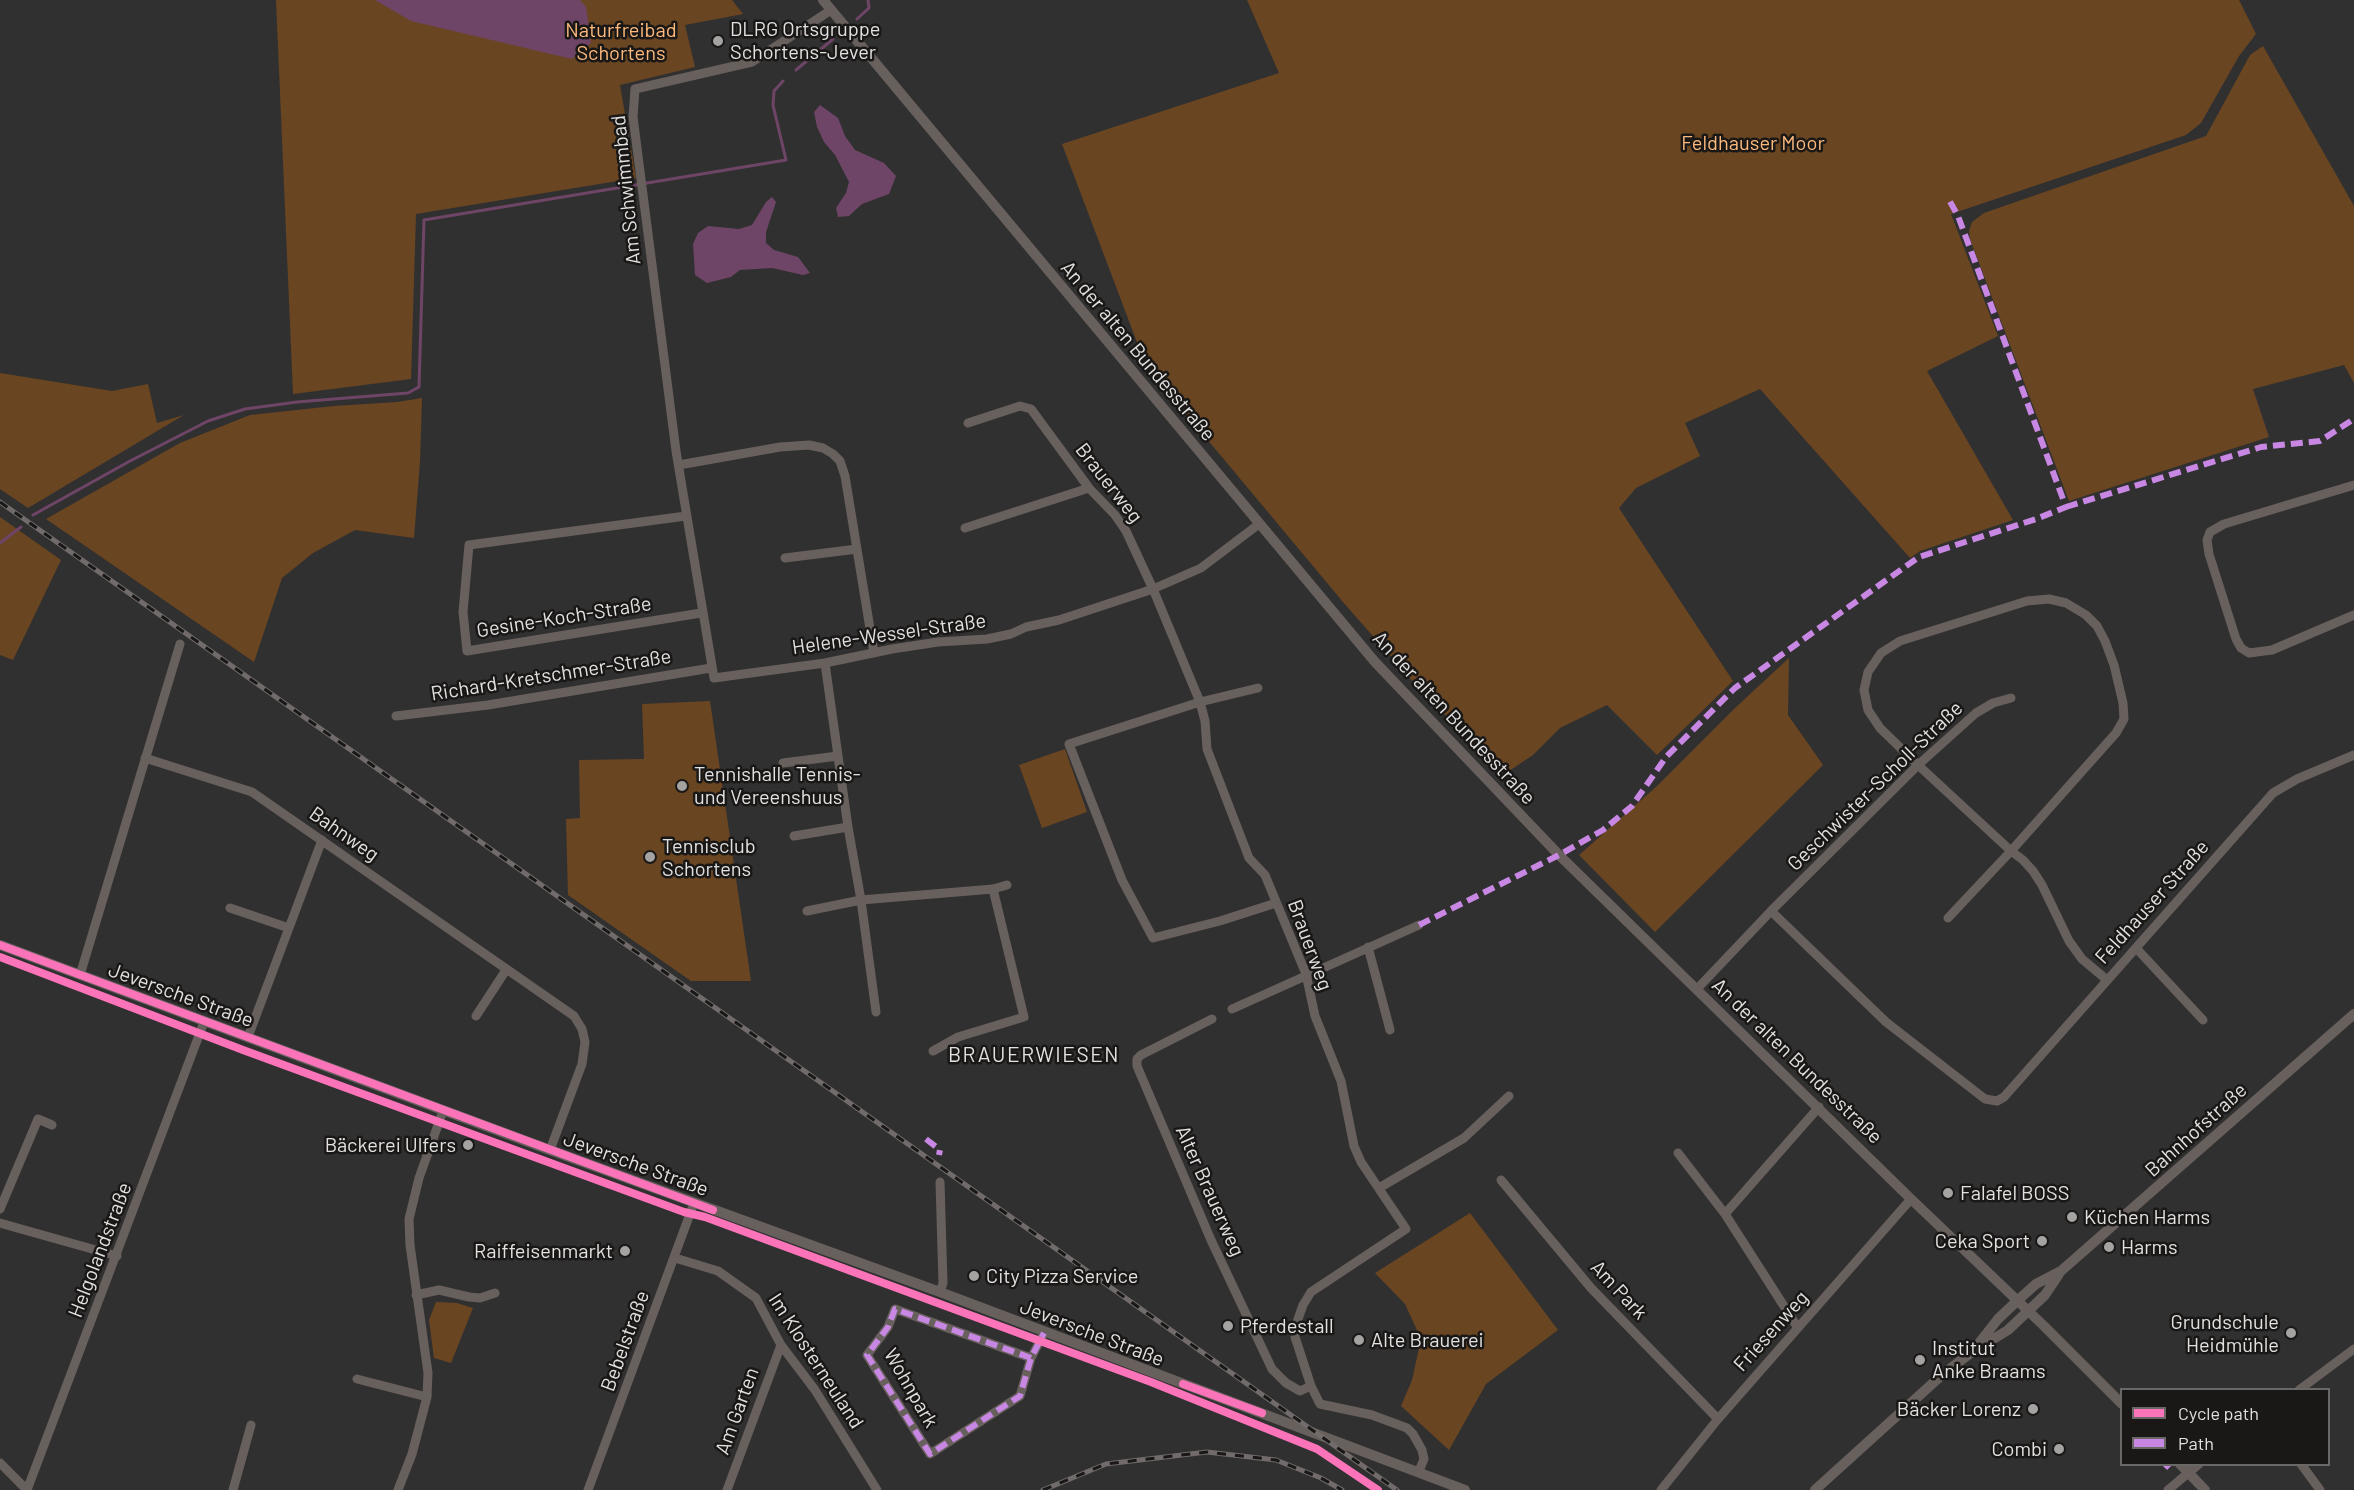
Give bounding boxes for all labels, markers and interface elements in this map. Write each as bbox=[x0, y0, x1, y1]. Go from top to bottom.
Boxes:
place label: DLRG Ortsgruppe Schortens-Jever bbox=[730, 17, 880, 64]
park label: Naturfreibad Schortens bbox=[565, 18, 677, 65]
marker: DLRG Ortsgruppe Schortens-Jever bbox=[711, 34, 725, 48]
street label: Am Schwimmbad bbox=[606, 114, 646, 266]
park label: Feldhauser Moor bbox=[1681, 131, 1825, 155]
street label: An der alten Bundesstraße bbox=[1056, 256, 1220, 446]
street label: Brauerweg bbox=[1070, 438, 1148, 528]
street label: Gesine-Koch-Straße bbox=[475, 591, 653, 643]
street label: Helene-Wessel-Straße bbox=[791, 609, 987, 659]
street label: An der alten Bundesstraße bbox=[1368, 627, 1540, 809]
street label: Richard-Kretschmer-Straße bbox=[429, 644, 673, 706]
street label: Geschwister-Scholl-Straße bbox=[1782, 696, 1968, 876]
place label: Tennishalle Tennis- und Vereenshuus bbox=[694, 762, 861, 809]
marker: Tennishalle Tennis- und Vereenshuus bbox=[675, 779, 689, 793]
street label: Bahnweg bbox=[305, 801, 383, 867]
place label: Tennisclub Schortens bbox=[662, 834, 756, 881]
street label: Feldhauser Straße bbox=[2090, 835, 2214, 969]
marker: Tennisclub Schortens bbox=[643, 850, 657, 864]
street label: Brauerweg bbox=[1283, 896, 1337, 994]
street label: Jeversche Straße bbox=[105, 958, 257, 1032]
street label: An der alten Bundesstraße bbox=[1707, 973, 1887, 1149]
district label: BRAUERWIESEN bbox=[948, 1042, 1120, 1068]
street label: Bahnhofstraße bbox=[2140, 1078, 2252, 1182]
street label: Alter Brauerweg bbox=[1171, 1122, 1249, 1260]
street label: Jeversche Straße bbox=[560, 1127, 712, 1201]
place label: Bäckerei Ulfers bbox=[325, 1133, 456, 1157]
marker: Bäckerei Ulfers bbox=[461, 1138, 475, 1152]
street label: Helgolandstraße bbox=[63, 1179, 137, 1321]
place label: Falafel BOSS bbox=[1960, 1181, 2069, 1205]
marker: Falafel BOSS bbox=[1941, 1186, 1955, 1200]
place label: Küchen Harms bbox=[2084, 1205, 2210, 1229]
marker: Küchen Harms bbox=[2065, 1210, 2079, 1224]
place label: Ceka Sport bbox=[1935, 1229, 2030, 1253]
marker: Ceka Sport bbox=[2035, 1234, 2049, 1248]
place label: Harms bbox=[2121, 1235, 2178, 1259]
place label: Raiffeisenmarkt bbox=[474, 1239, 613, 1263]
marker: Harms bbox=[2102, 1240, 2116, 1254]
marker: Raiffeisenmarkt bbox=[618, 1244, 632, 1258]
street label: Am Park bbox=[1586, 1255, 1652, 1325]
place label: City Pizza Service bbox=[986, 1264, 1138, 1288]
marker: City Pizza Service bbox=[967, 1269, 981, 1283]
street label: Friesenweg bbox=[1729, 1286, 1813, 1376]
street label: Bebelstraße bbox=[596, 1287, 654, 1395]
street label: Im Klosterneuland bbox=[763, 1289, 869, 1433]
street label: Jeversche Straße bbox=[1017, 1294, 1167, 1372]
place label: Grundschule Heidmühle bbox=[2170, 1310, 2279, 1357]
place label: Pferdestall bbox=[1240, 1314, 1334, 1338]
marker: Pferdestall bbox=[1221, 1319, 1235, 1333]
marker: Grundschule Heidmühle bbox=[2284, 1326, 2298, 1340]
place label: Alte Brauerei bbox=[1371, 1328, 1484, 1352]
marker: Alte Brauerei bbox=[1352, 1333, 1366, 1347]
place label: Institut Anke Braams bbox=[1932, 1336, 2046, 1383]
street label: Wohnpark bbox=[879, 1344, 943, 1432]
marker: Institut Anke Braams bbox=[1913, 1353, 1927, 1367]
street label: Am Garten bbox=[710, 1364, 764, 1458]
legend bbox=[2120, 1388, 2330, 1466]
place label: Bäcker Lorenz bbox=[1897, 1397, 2021, 1421]
marker: Bäcker Lorenz bbox=[2026, 1402, 2040, 1416]
text: Cycle path bbox=[2178, 1402, 2259, 1424]
text: Path bbox=[2178, 1432, 2214, 1454]
place label: Combi bbox=[1991, 1437, 2047, 1461]
marker: Combi bbox=[2052, 1442, 2066, 1456]

